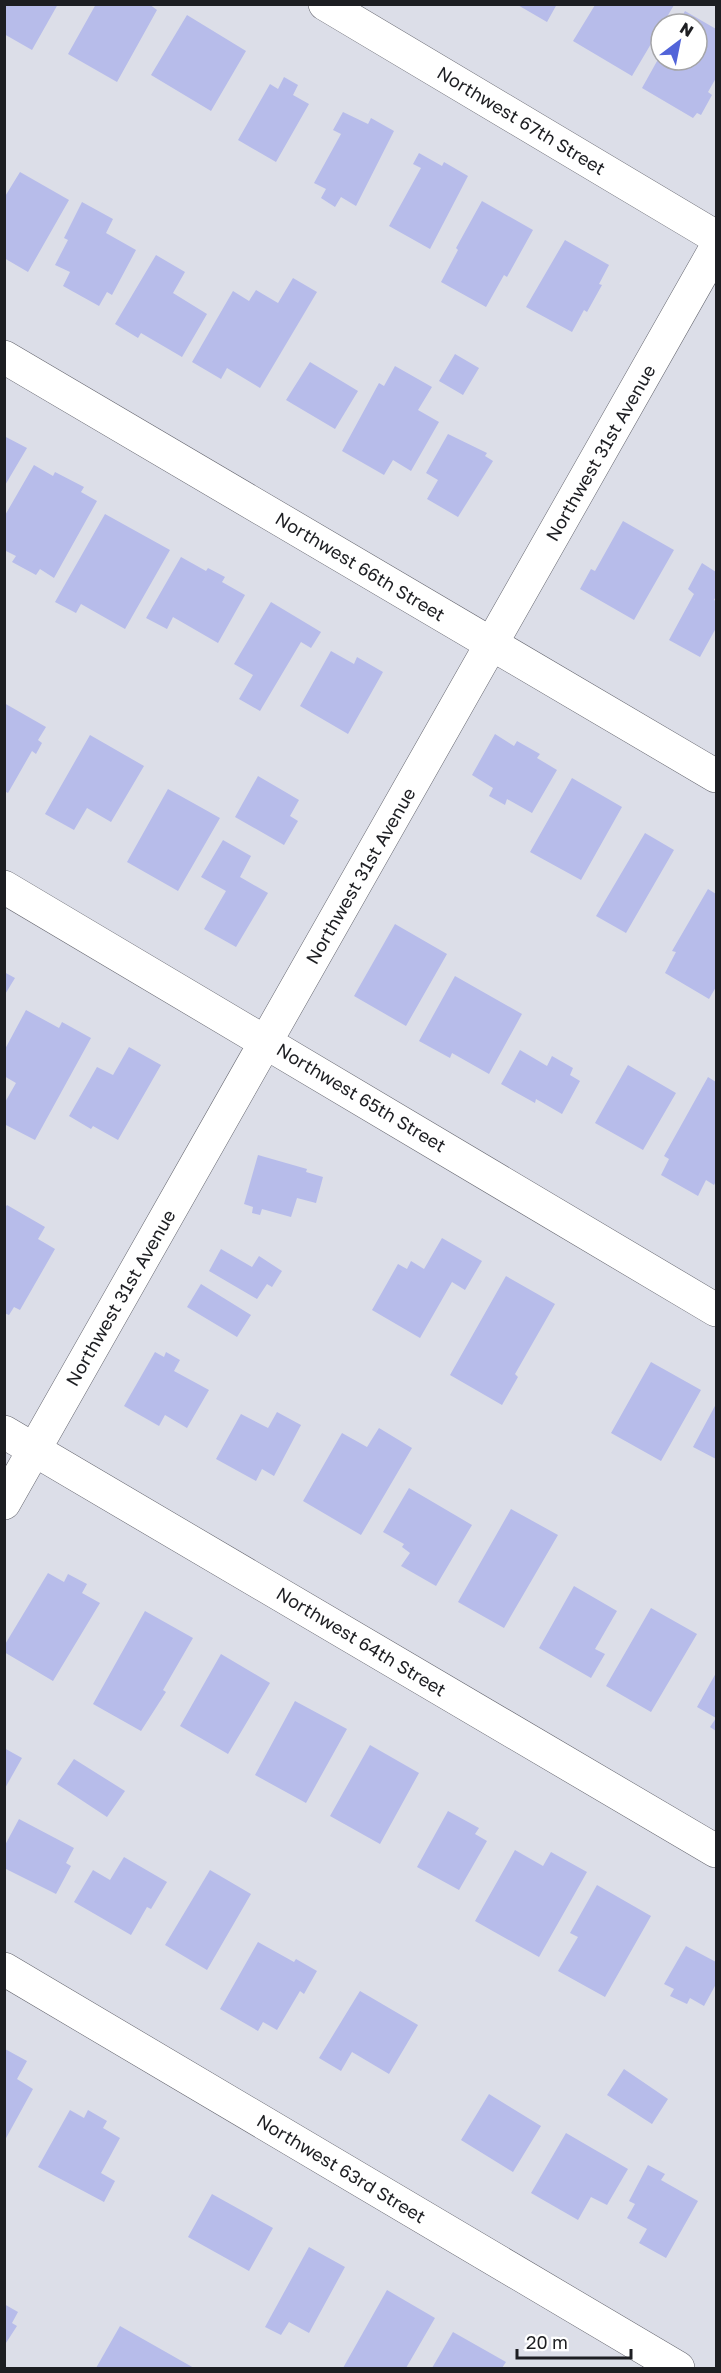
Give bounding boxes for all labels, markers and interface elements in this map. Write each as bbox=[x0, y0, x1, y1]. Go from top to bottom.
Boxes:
north arrow bbox=[649, 12, 709, 72]
text: N bbox=[676, 18, 697, 41]
street label: Northwest 67th Street bbox=[433, 61, 610, 179]
street label: Northwest 31st Avenue bbox=[541, 360, 660, 545]
street label: Northwest 66th Street bbox=[272, 507, 449, 625]
street label: Northwest 31st Avenue bbox=[301, 783, 420, 968]
street label: Northwest 65th Street bbox=[273, 1038, 450, 1156]
street label: Northwest 31st Avenue bbox=[61, 1205, 180, 1390]
street label: Northwest 64th Street bbox=[273, 1582, 450, 1701]
street label: Northwest 63rd Street bbox=[253, 2109, 430, 2227]
scale bar bbox=[517, 2322, 631, 2360]
text: 20 m bbox=[526, 2331, 568, 2353]

